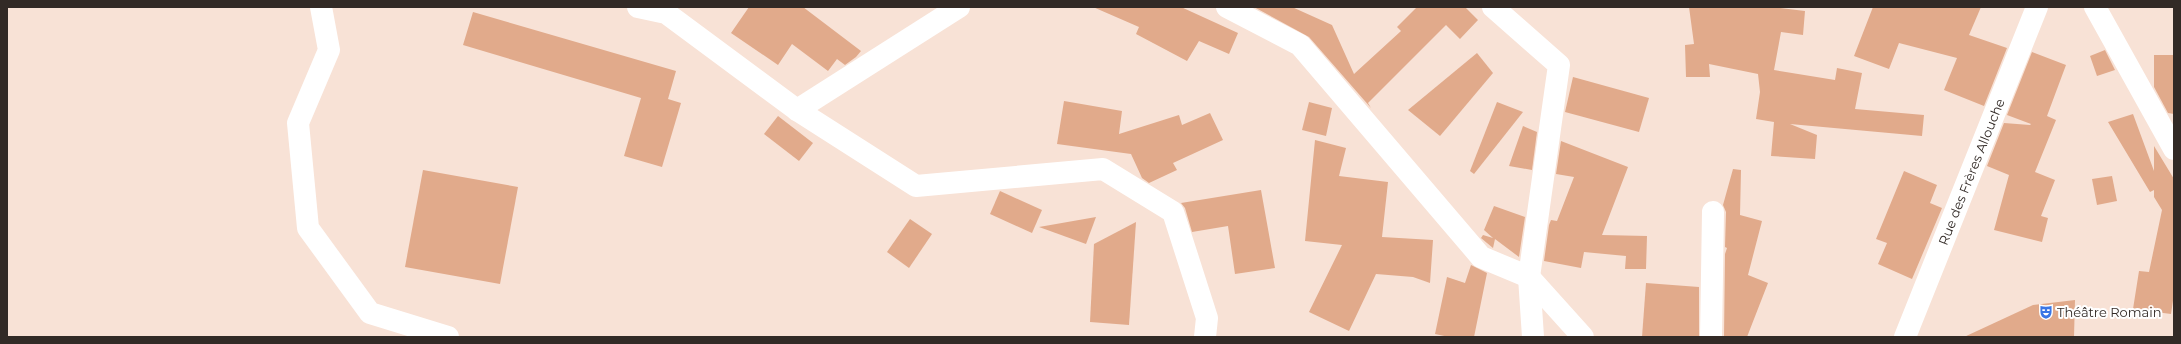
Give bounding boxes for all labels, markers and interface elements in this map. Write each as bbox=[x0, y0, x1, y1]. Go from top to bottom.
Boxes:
street label: Rue des Frères Allouche bbox=[1935, 96, 2008, 247]
theatre icon: Théâtre Romain bbox=[2038, 304, 2054, 320]
place label: Théâtre Romain bbox=[2057, 304, 2161, 320]

